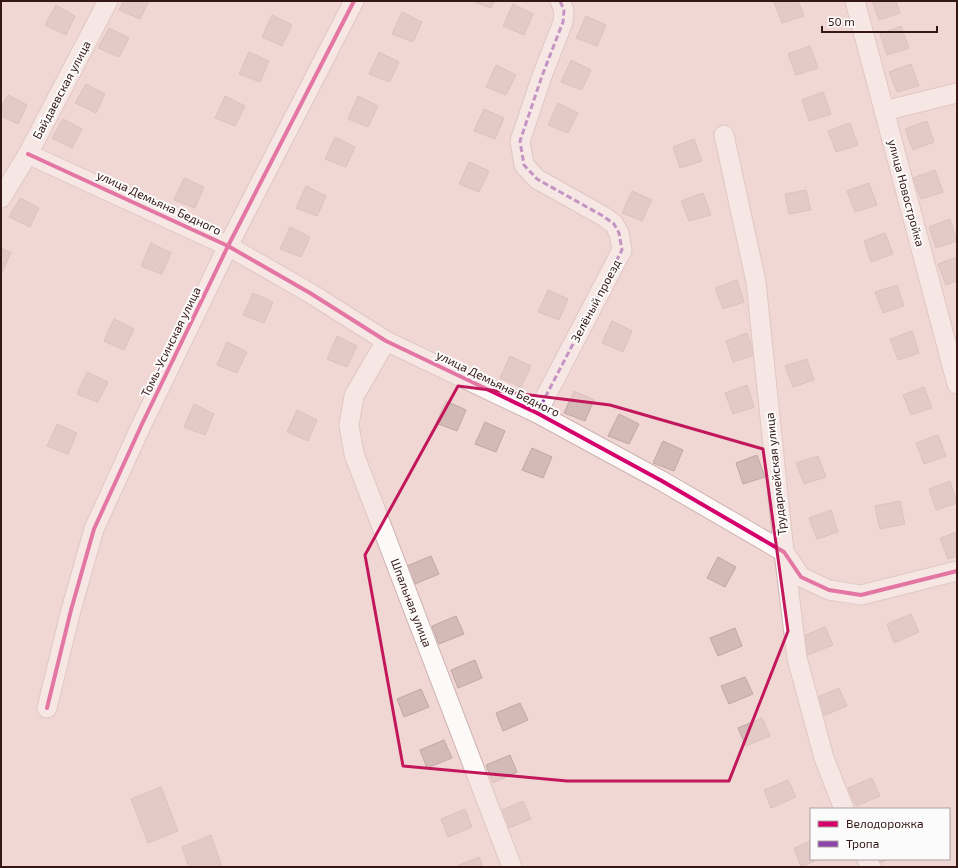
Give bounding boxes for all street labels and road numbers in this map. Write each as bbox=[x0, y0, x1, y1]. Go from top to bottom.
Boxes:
street label: Байдаевская улица bbox=[29, 38, 94, 142]
street label: улица Новостройка bbox=[885, 138, 928, 248]
street label: улица Демьяна Бедного bbox=[95, 167, 224, 238]
street label: Зелёный проезд bbox=[567, 257, 623, 344]
street label: Томь-Усинская улица bbox=[137, 284, 204, 399]
street label: улица Демьяна Бедного bbox=[434, 347, 563, 420]
street label: Трудармейская улица bbox=[762, 412, 789, 536]
street label: Шпальная улица bbox=[388, 556, 435, 649]

